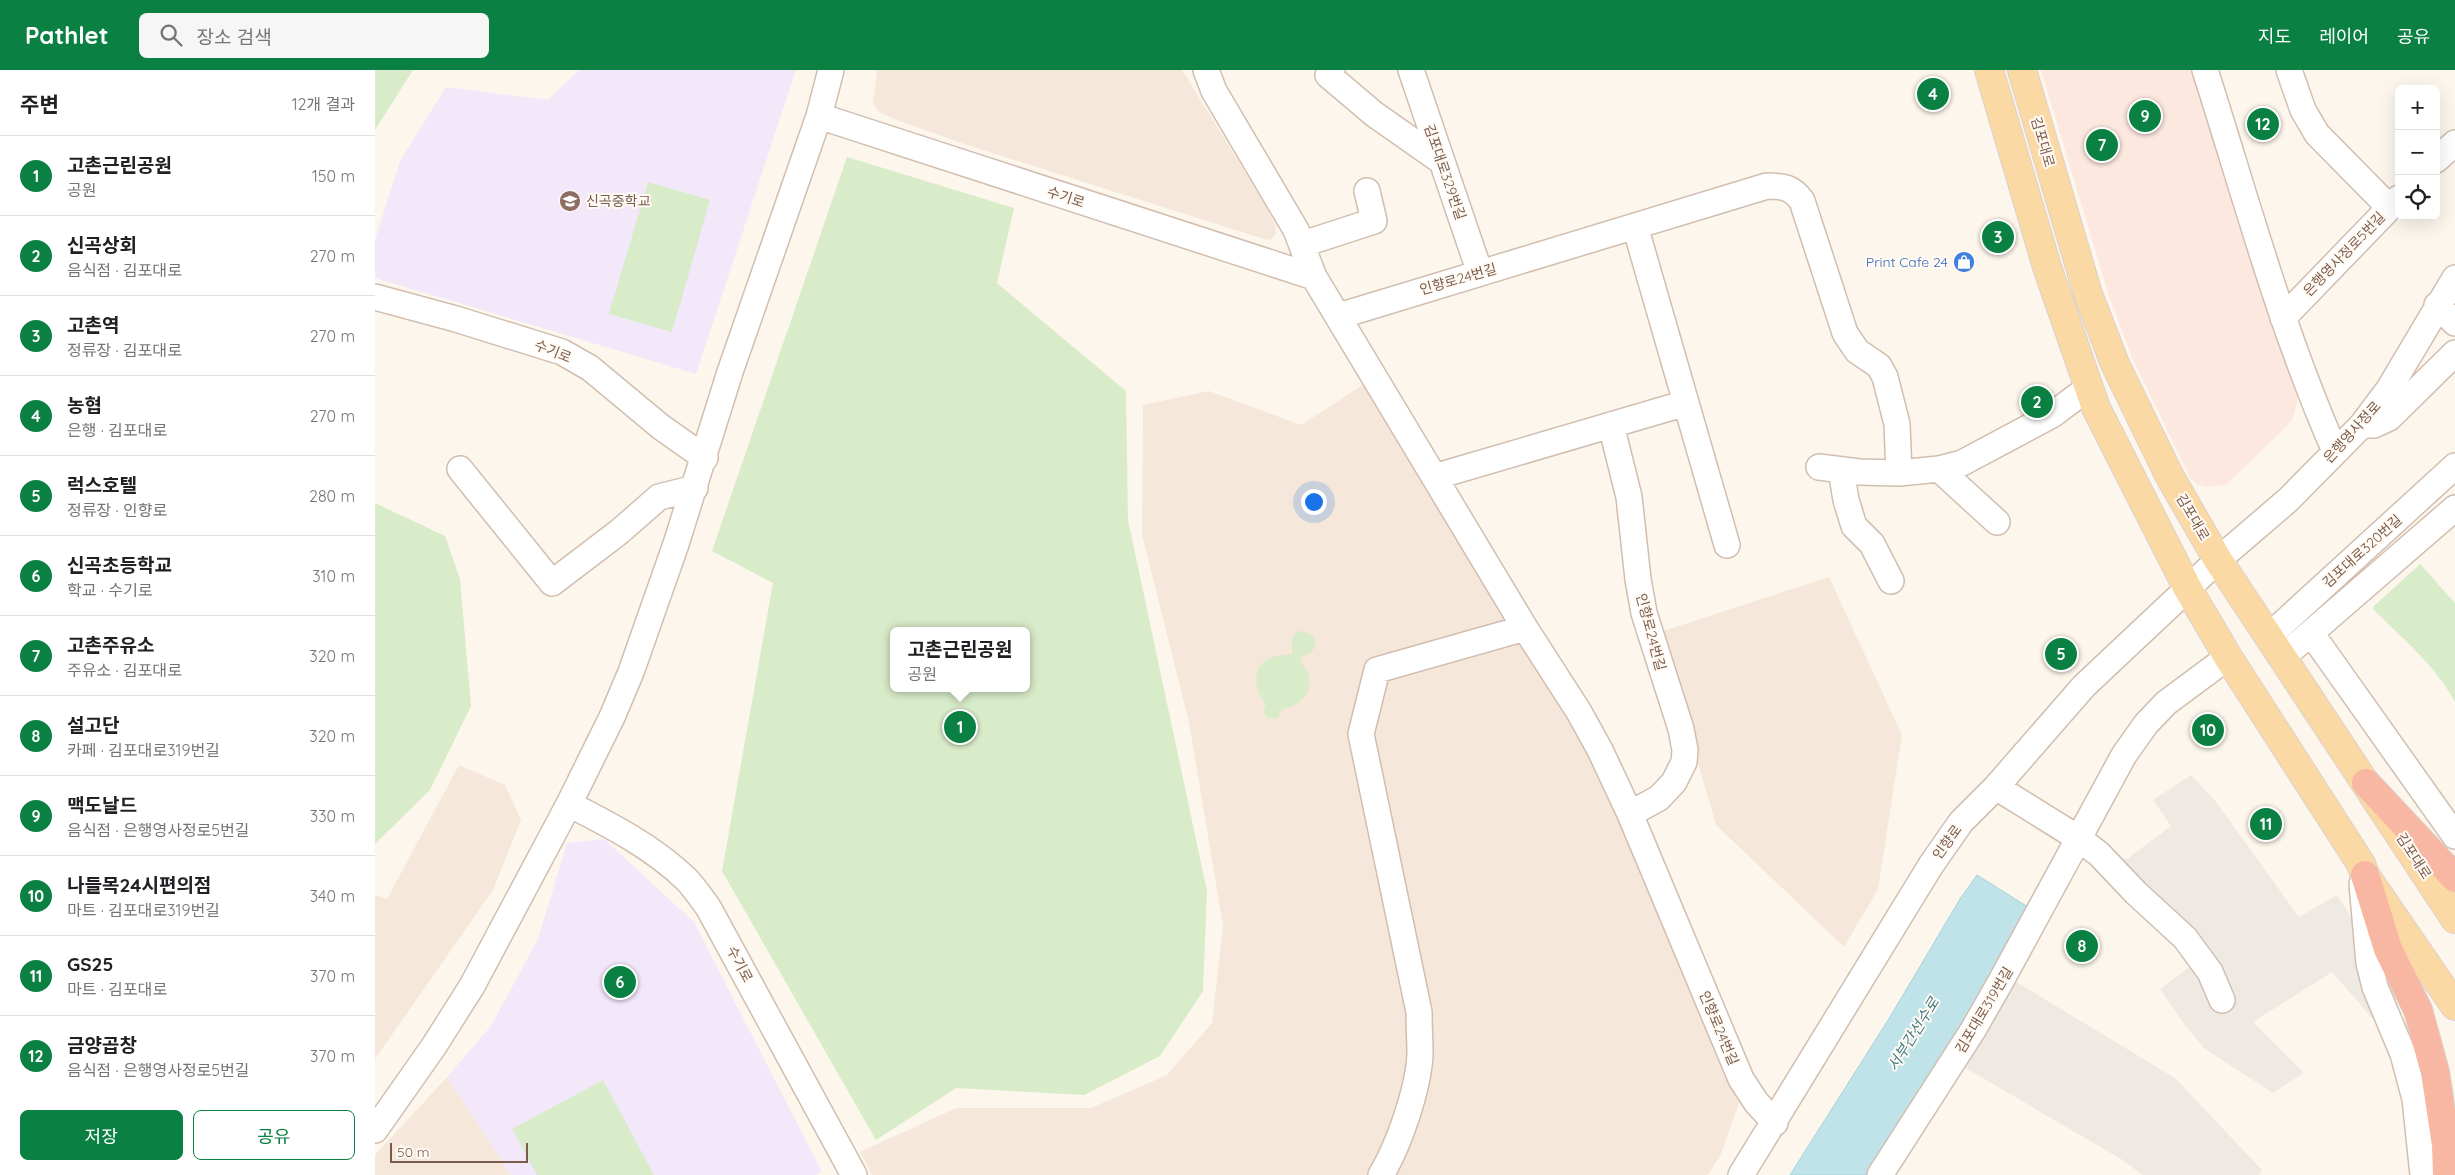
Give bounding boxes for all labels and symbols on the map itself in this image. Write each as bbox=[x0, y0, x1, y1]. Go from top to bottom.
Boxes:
pin: 4 bbox=[1917, 75, 1949, 113]
pin: 9 bbox=[2129, 97, 2161, 135]
pin: 12 bbox=[2247, 105, 2279, 143]
street label: 김포대로 bbox=[2027, 115, 2059, 169]
street label: 김포대로329번길 bbox=[1420, 122, 1470, 222]
pin: 7 bbox=[2086, 126, 2118, 164]
street label: 수기로 bbox=[1045, 182, 1087, 212]
school or university icon: 신곡중학교 bbox=[558, 189, 582, 213]
place label: 신곡중학교 bbox=[586, 192, 651, 210]
street label: 은행영사정로5번길 bbox=[2299, 208, 2389, 300]
pin: 3 bbox=[1982, 218, 2014, 256]
shop icon: Print Cafe 24 bbox=[1952, 250, 1976, 274]
place label: Print Cafe 24 bbox=[1866, 253, 1948, 271]
street label: 인향로24번길 bbox=[1417, 259, 1499, 299]
street label: 수기로 bbox=[532, 335, 574, 367]
pin: 2 bbox=[2021, 383, 2053, 421]
street label: 은행영사정로 bbox=[2319, 397, 2385, 467]
your location bbox=[1301, 489, 1327, 515]
street label: 김포대로 bbox=[2172, 490, 2214, 544]
street label: 김포대로320번길 bbox=[2319, 511, 2405, 591]
street label: 인향로24번길 bbox=[1632, 591, 1670, 673]
pin: 5 bbox=[2045, 635, 2077, 673]
pin: 1 bbox=[944, 708, 976, 746]
pin: 10 bbox=[2192, 711, 2224, 749]
pin: 11 bbox=[2250, 805, 2282, 843]
street label: 인향로 bbox=[1928, 821, 1966, 863]
street label: 김포대로 bbox=[2392, 829, 2436, 883]
pin: 8 bbox=[2066, 927, 2098, 965]
street label: 수기로 bbox=[723, 943, 757, 985]
pin: 6 bbox=[604, 963, 636, 1001]
street label: 김포대로319번길 bbox=[1951, 964, 2017, 1056]
street label: 인향로24번길 bbox=[1695, 988, 1743, 1068]
water label: 서부간선수로 bbox=[1883, 993, 1944, 1074]
scale bar bbox=[390, 1140, 527, 1163]

